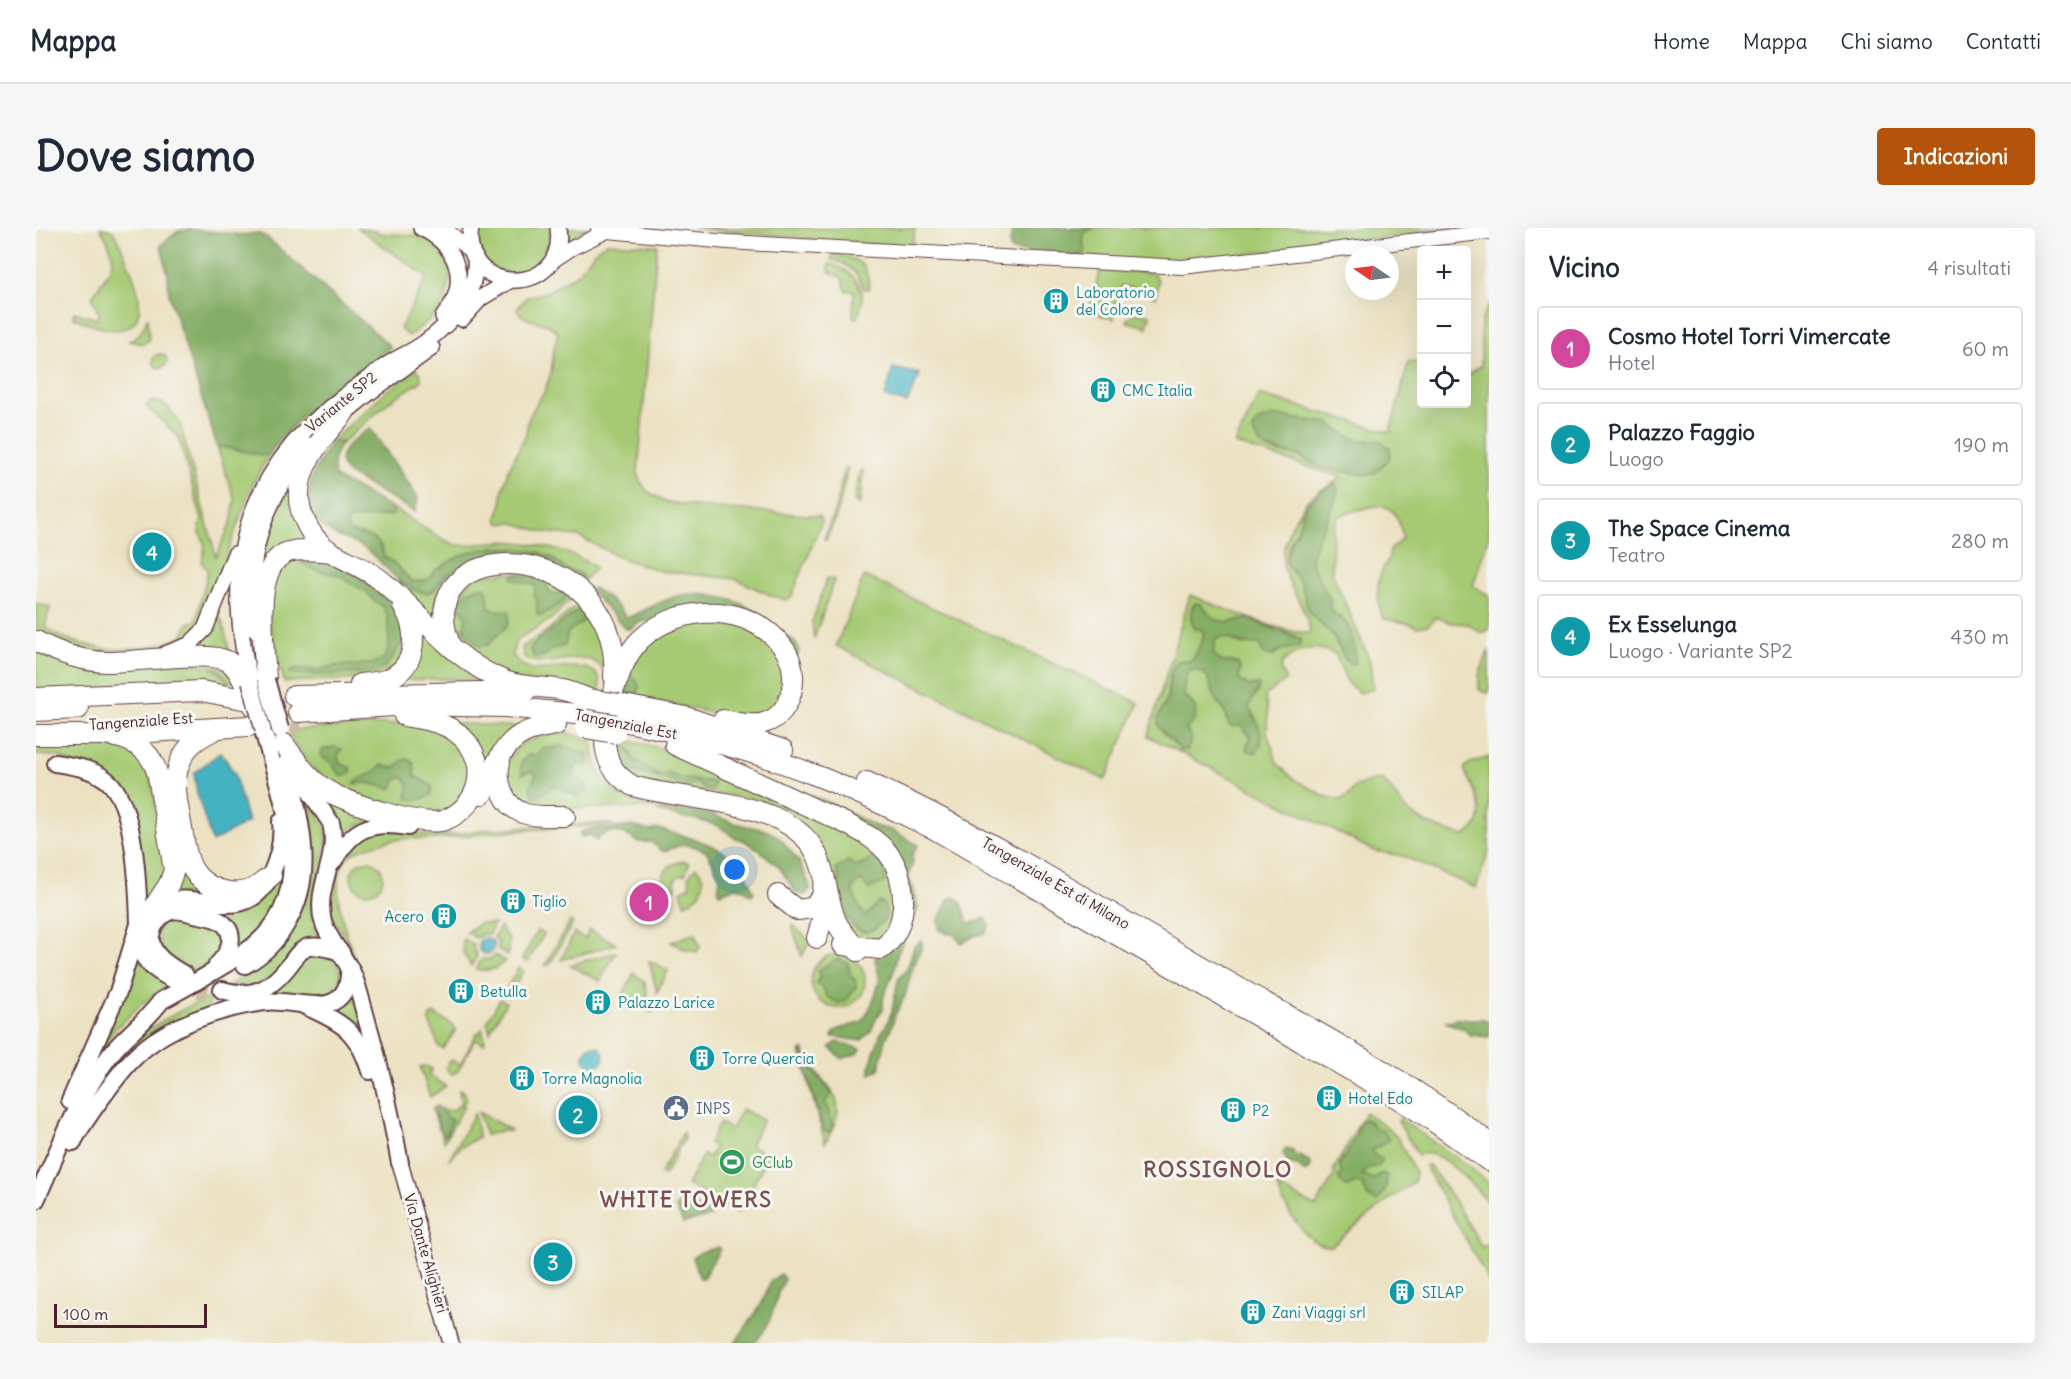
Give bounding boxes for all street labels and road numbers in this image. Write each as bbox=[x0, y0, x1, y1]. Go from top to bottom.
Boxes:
street label: Variante SP2 bbox=[302, 368, 380, 436]
street label: Tangenziale Est bbox=[573, 705, 679, 743]
street label: Tangenziale Est bbox=[88, 708, 194, 734]
street label: Tangenziale Est di Milano bbox=[979, 833, 1133, 933]
street label: Via Dante Alighieri bbox=[400, 1191, 452, 1315]

